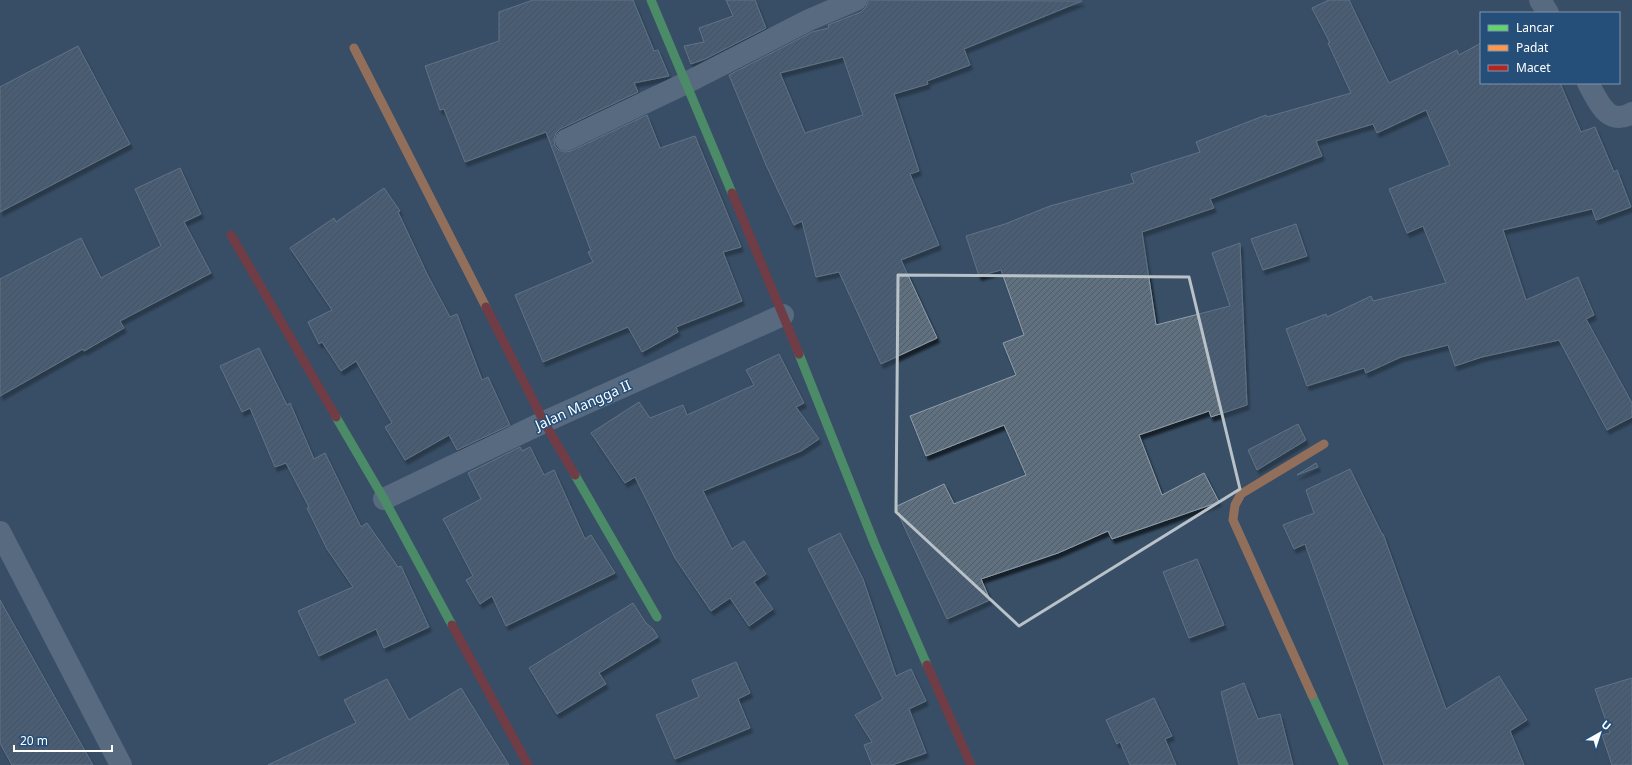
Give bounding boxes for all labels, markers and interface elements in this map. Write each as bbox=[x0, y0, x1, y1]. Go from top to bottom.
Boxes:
legend bbox=[1480, 12, 1620, 84]
text: Lancar bbox=[1516, 19, 1554, 36]
text: Padat bbox=[1516, 39, 1549, 56]
text: Macet bbox=[1516, 59, 1551, 76]
street label: Jalan Mangga II bbox=[530, 375, 634, 435]
north arrow bbox=[1580, 713, 1620, 753]
text: U bbox=[1599, 716, 1615, 733]
scale bar bbox=[14, 727, 112, 753]
text: 20 m bbox=[20, 732, 48, 749]

